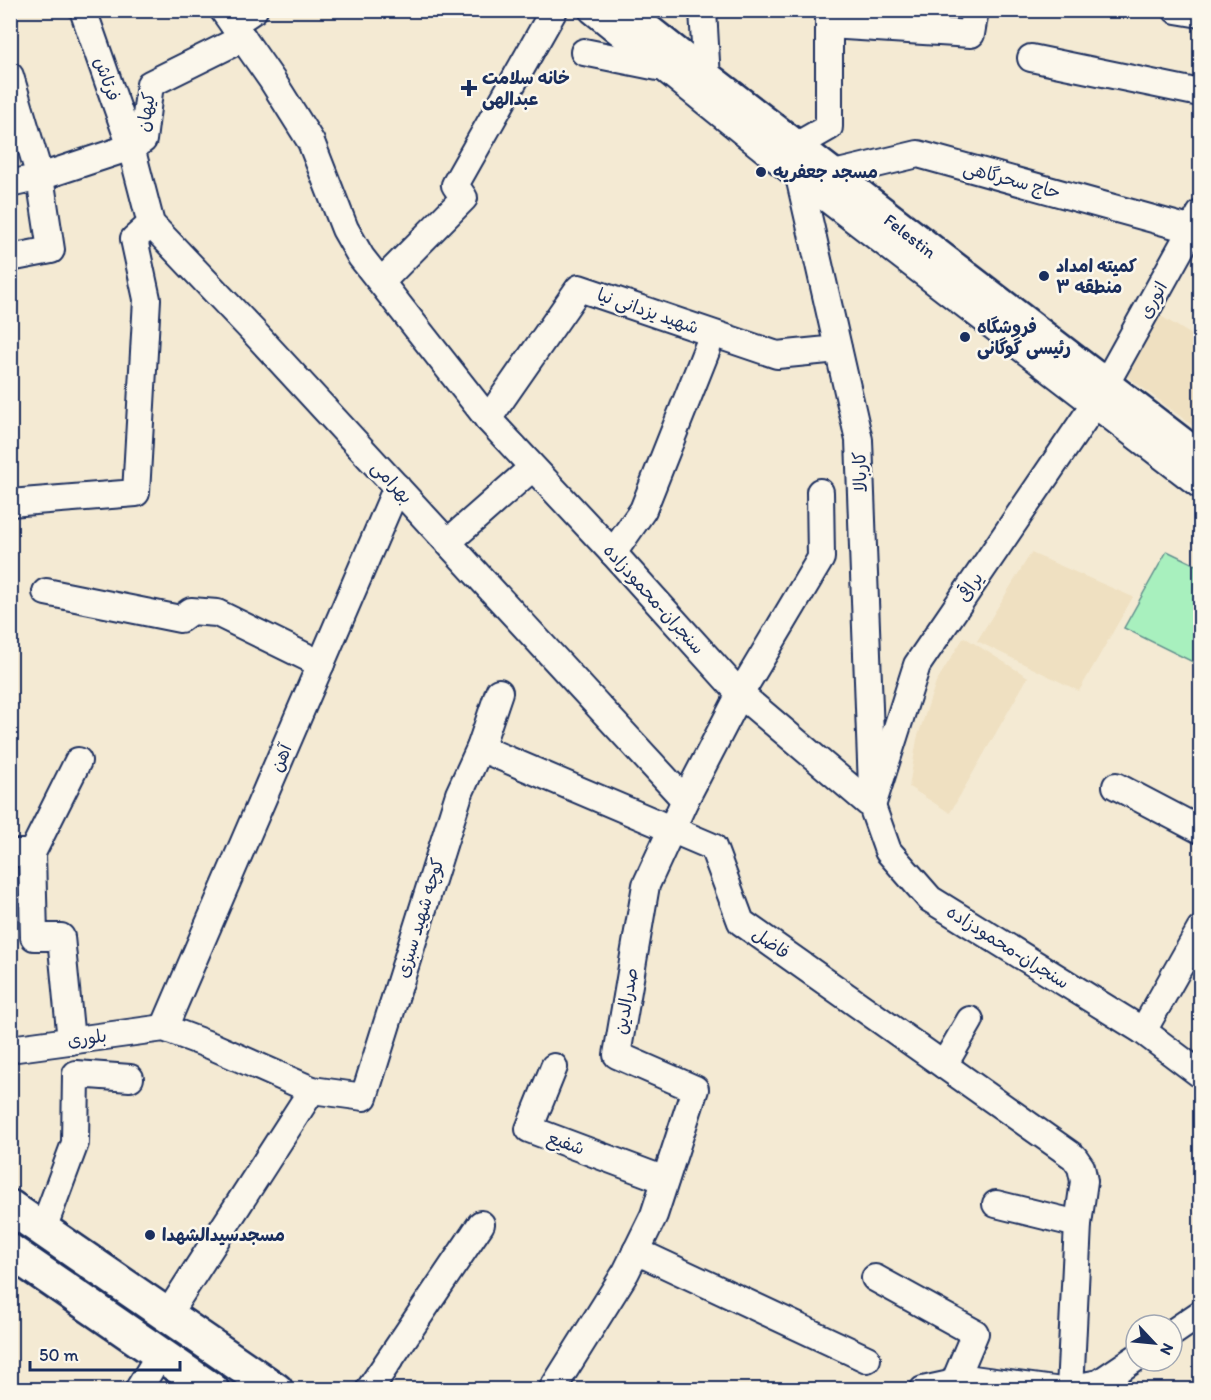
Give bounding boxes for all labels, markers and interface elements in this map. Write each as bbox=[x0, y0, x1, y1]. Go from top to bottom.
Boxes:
street label: فرتاش bbox=[89, 54, 125, 104]
place label: خانه سلامت عبدالهی bbox=[482, 67, 570, 111]
marker: خانه سلامت عبدالهی bbox=[460, 79, 478, 97]
street label: کیهان bbox=[132, 90, 160, 133]
street label: حاج سحرگاهی bbox=[961, 156, 1063, 205]
place label: مسجد جعفریه bbox=[773, 161, 878, 183]
marker: مسجد جعفریه bbox=[754, 165, 768, 179]
street label: Felestin bbox=[879, 209, 941, 263]
place label: کمیته امداد منطقه ۳ bbox=[1056, 255, 1137, 298]
marker: کمیته امداد منطقه ۳ bbox=[1037, 269, 1051, 283]
street label: انوری bbox=[1134, 278, 1172, 322]
street label: شهید یزدانی نیا bbox=[594, 283, 702, 339]
place label: فروشگاه رئیسی گوگانی bbox=[977, 316, 1071, 360]
marker: فروشگاه رئیسی گوگانی bbox=[958, 330, 972, 344]
street label: کاربالا bbox=[848, 451, 872, 493]
street label: بهرامی bbox=[367, 456, 417, 508]
street label: سنجران-محمودزاده bbox=[599, 539, 709, 659]
street label: یراقی bbox=[951, 567, 988, 606]
street label: آهن bbox=[265, 739, 297, 775]
street label: کوچه شهید سبزی bbox=[391, 855, 450, 981]
street label: سنجران-محمودزاده bbox=[943, 900, 1073, 994]
street label: فاضل bbox=[748, 922, 794, 964]
street label: صدرالدین bbox=[609, 966, 643, 1036]
street label: بلوری bbox=[66, 1024, 108, 1053]
street label: شفیع bbox=[544, 1126, 588, 1162]
place label: مسجدسیدالشهدا bbox=[162, 1224, 285, 1246]
marker: مسجدسیدالشهدا bbox=[143, 1228, 157, 1242]
north arrow bbox=[1124, 1313, 1184, 1373]
scale bar bbox=[30, 1334, 180, 1372]
text: N bbox=[1156, 1340, 1178, 1358]
text: 50 m bbox=[39, 1344, 79, 1366]

